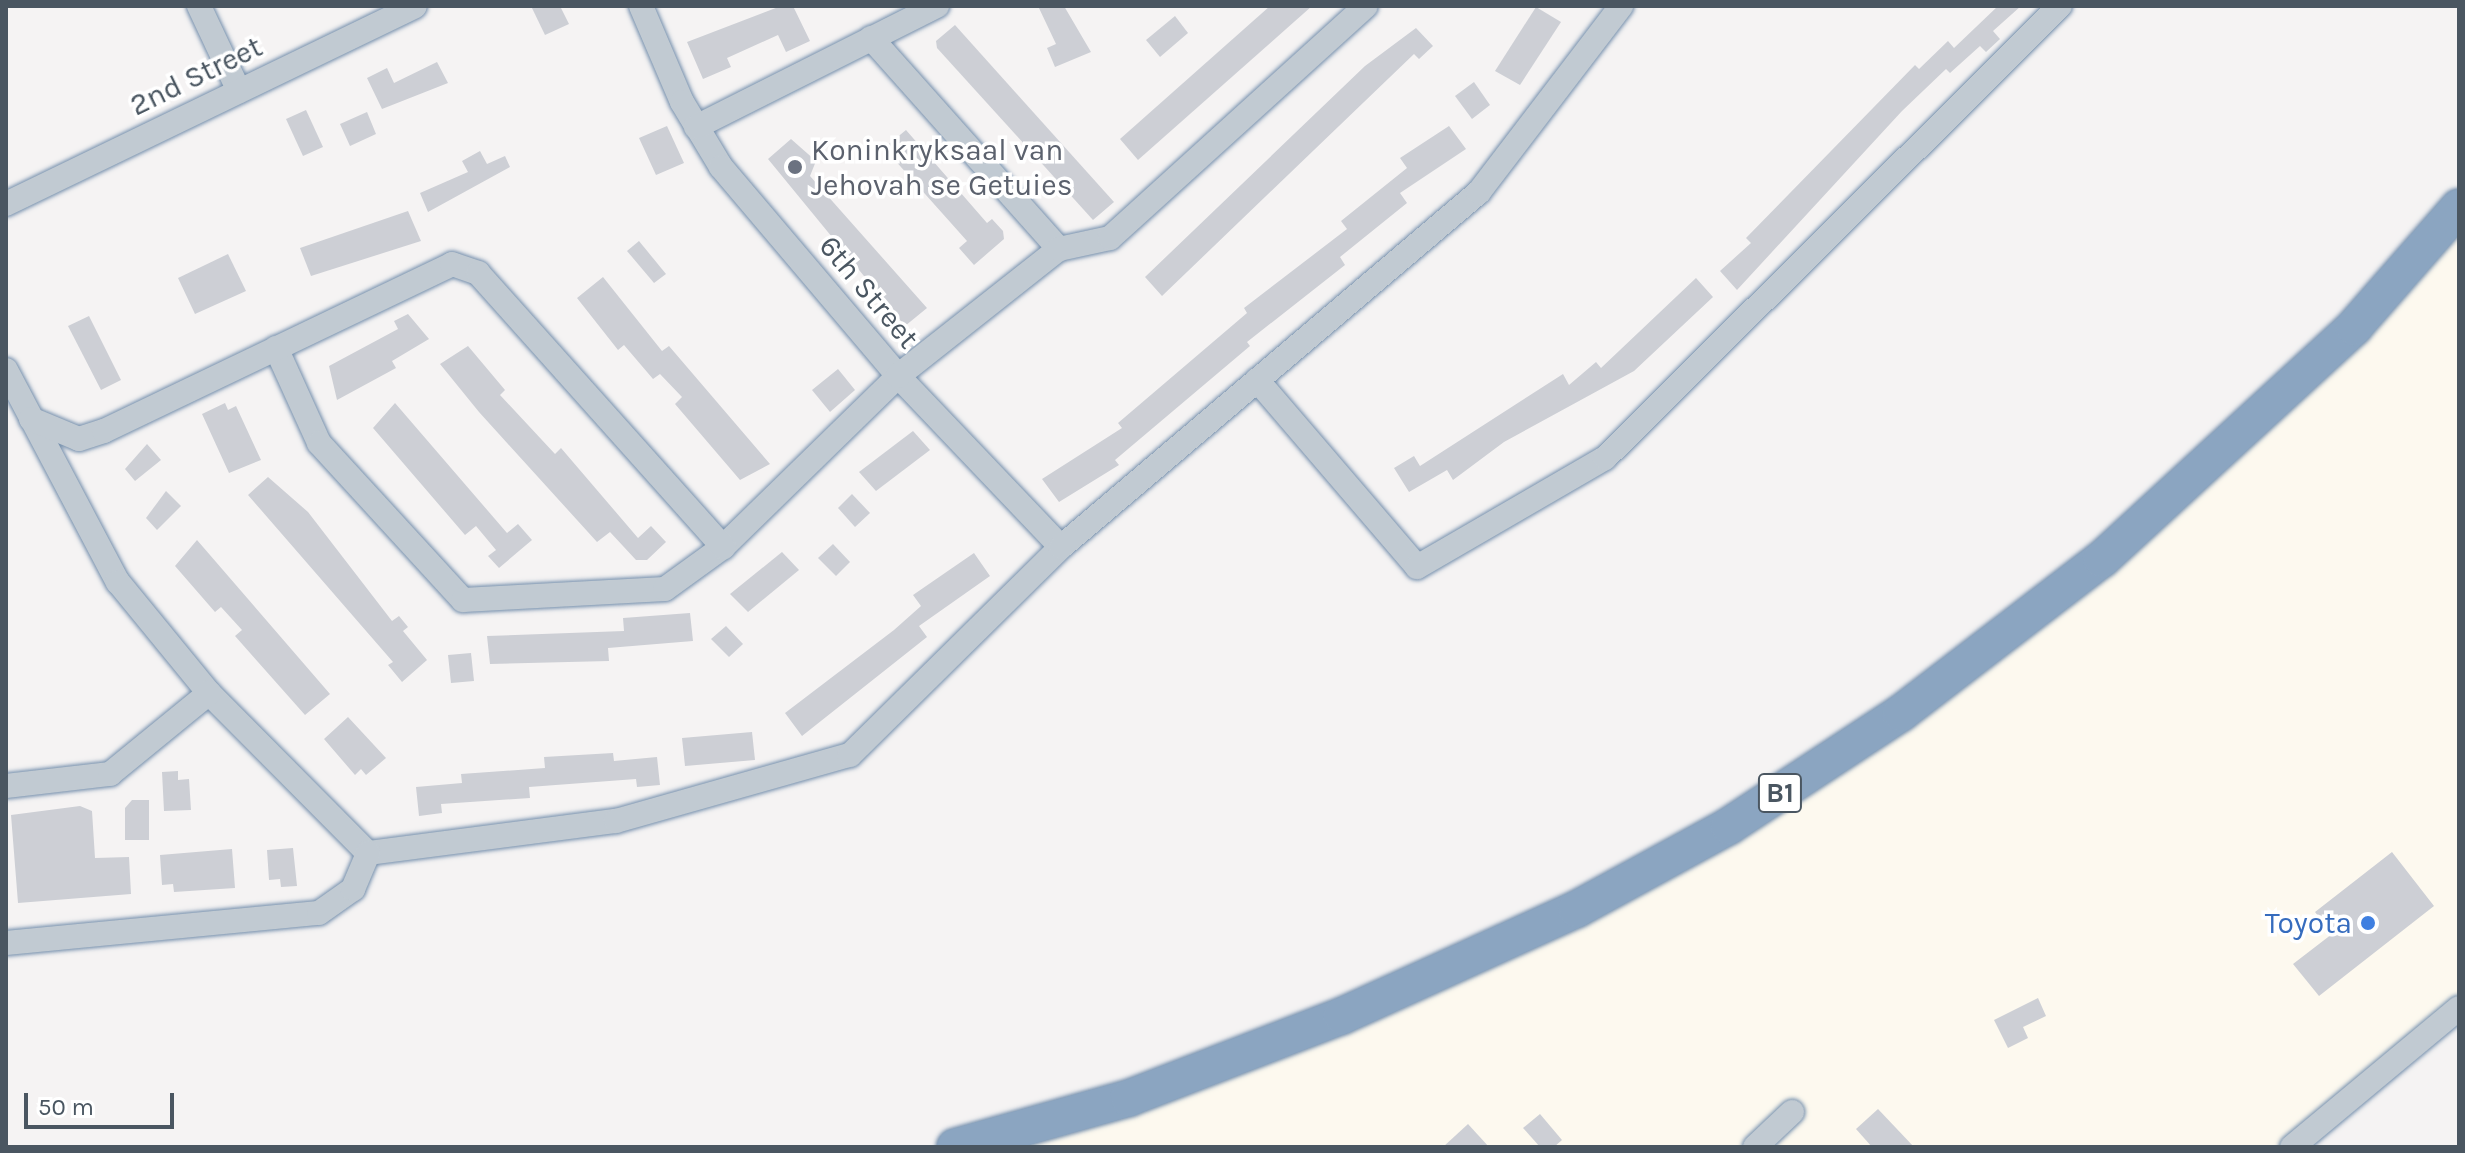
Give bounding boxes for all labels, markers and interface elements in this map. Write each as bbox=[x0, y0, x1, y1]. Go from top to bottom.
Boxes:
street label: 2nd Street bbox=[124, 29, 268, 123]
place label: Koninkryksaal van Jehovah se Getuies bbox=[811, 132, 1072, 202]
marker: Koninkryksaal van Jehovah se Getuies bbox=[786, 158, 804, 176]
street label: 6th Street bbox=[811, 228, 927, 356]
road number: B1 bbox=[1756, 769, 1804, 817]
place label: Toyota bbox=[2265, 905, 2352, 941]
marker: Toyota bbox=[2359, 914, 2377, 932]
scale bar bbox=[28, 1077, 178, 1127]
text: 50 m bbox=[38, 1093, 94, 1121]

